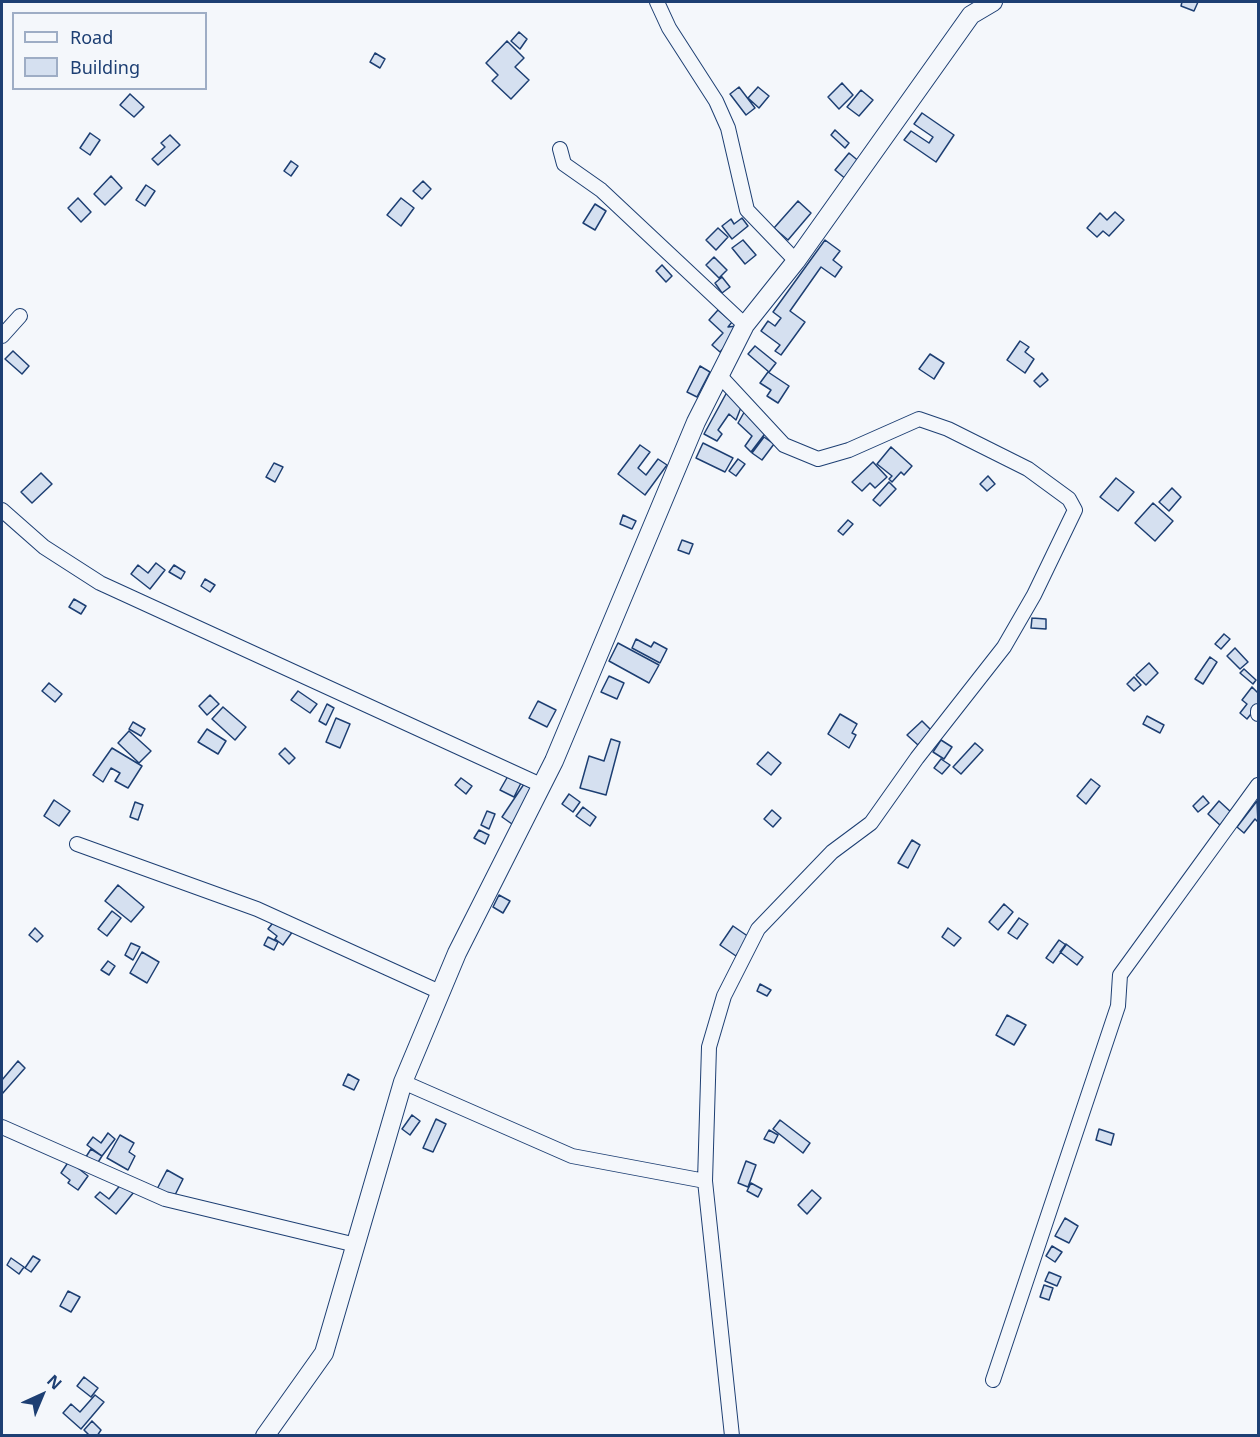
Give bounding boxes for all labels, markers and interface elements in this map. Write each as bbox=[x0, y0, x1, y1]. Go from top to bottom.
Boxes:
legend bbox=[12, 12, 207, 90]
text: Road bbox=[70, 25, 113, 49]
text: Building bbox=[70, 55, 140, 79]
north arrow bbox=[12, 1365, 72, 1425]
text: N bbox=[42, 1370, 67, 1394]

